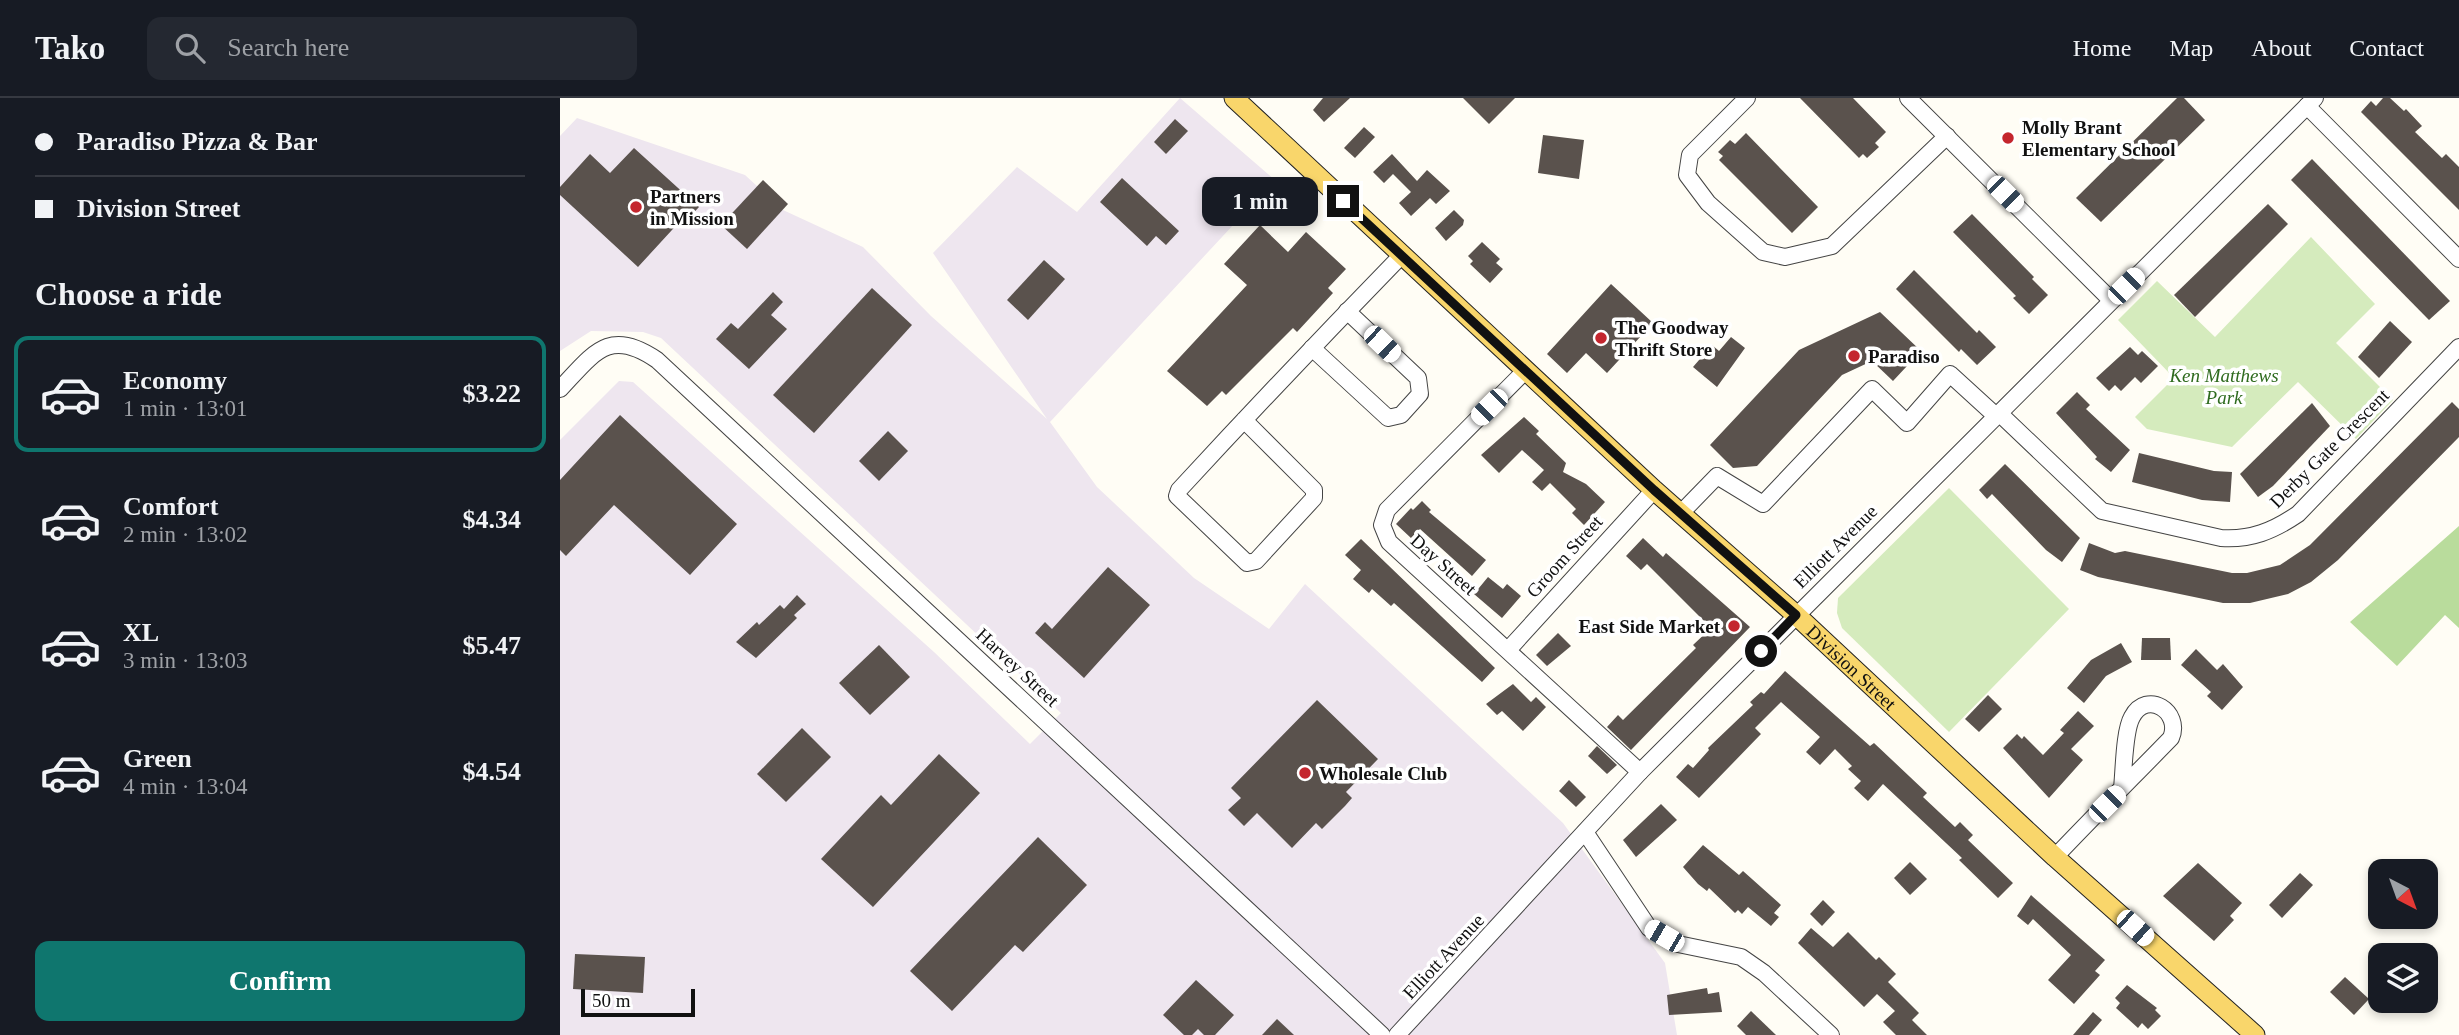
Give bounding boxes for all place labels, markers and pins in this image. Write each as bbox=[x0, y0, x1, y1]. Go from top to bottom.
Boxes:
place label: Molly Brant Elementary School bbox=[2022, 117, 2176, 160]
marker: Molly Brant Elementary School bbox=[2000, 130, 2016, 146]
place label: Partners in Mission bbox=[650, 186, 734, 229]
marker: Partners in Mission bbox=[628, 199, 644, 215]
place label: The Goodway Thrift Store bbox=[1615, 317, 1729, 360]
marker: The Goodway Thrift Store bbox=[1593, 330, 1609, 346]
place label: Paradiso bbox=[1868, 346, 1940, 367]
marker: Paradiso bbox=[1846, 348, 1862, 364]
place label: East Side Market bbox=[1579, 616, 1721, 637]
marker: East Side Market bbox=[1726, 618, 1742, 634]
place label: Wholesale Club bbox=[1319, 763, 1447, 784]
marker: Wholesale Club bbox=[1297, 765, 1313, 781]

